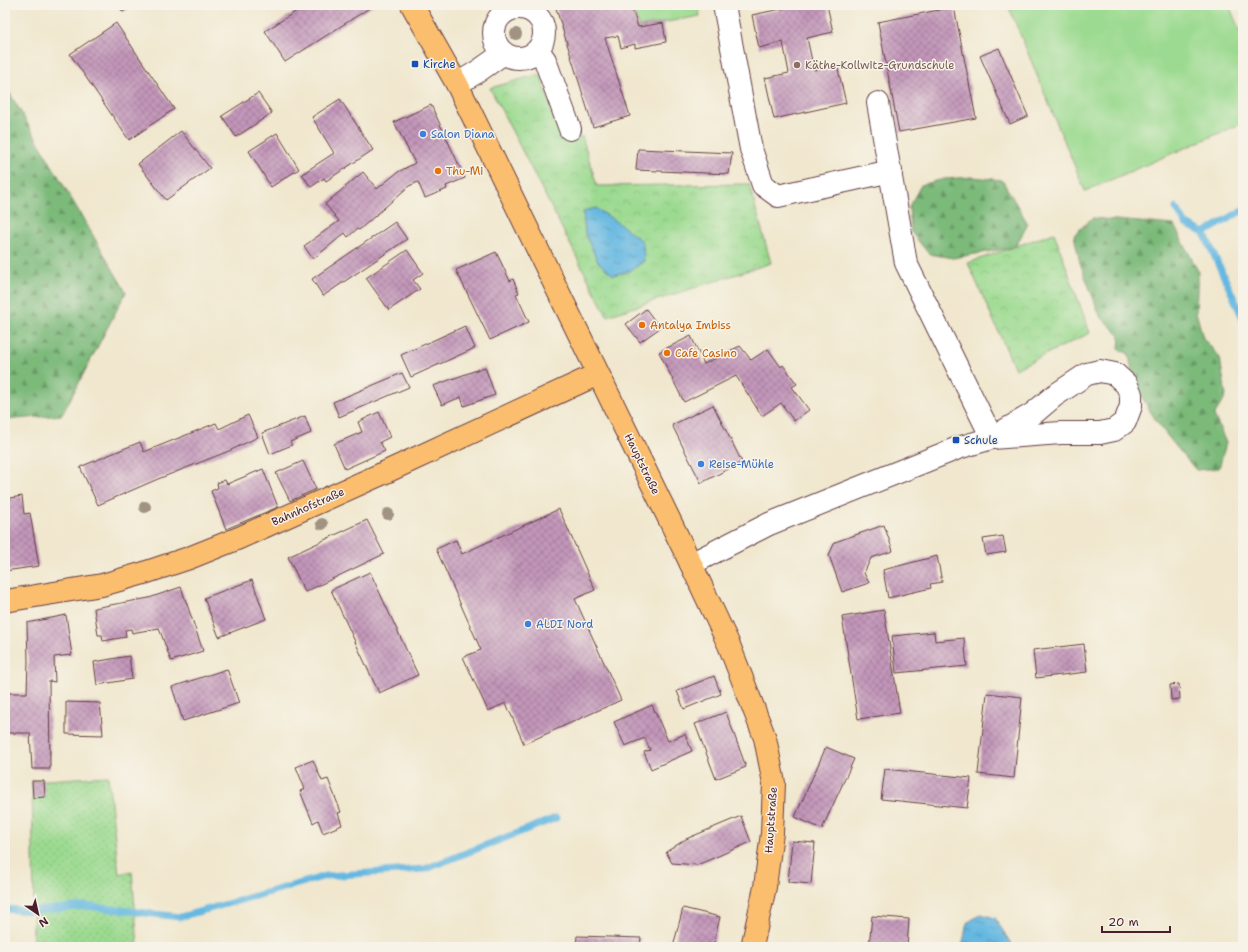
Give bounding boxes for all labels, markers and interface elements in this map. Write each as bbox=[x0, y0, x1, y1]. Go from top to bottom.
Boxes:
place label: Kirche bbox=[423, 57, 456, 72]
place label: Käthe-Kollwitz-Grundschule bbox=[805, 58, 955, 73]
marker: Kirche bbox=[410, 59, 420, 69]
marker: Käthe-Kollwitz-Grundschule bbox=[792, 60, 802, 70]
place label: Salon Diana bbox=[431, 127, 495, 142]
marker: Salon Diana bbox=[418, 129, 428, 139]
place label: Thu-Mi bbox=[446, 164, 483, 179]
marker: Thu-Mi bbox=[433, 166, 443, 176]
place label: Antalya Imbiss bbox=[650, 318, 731, 333]
marker: Antalya Imbiss bbox=[637, 320, 647, 330]
place label: Cafe Casino bbox=[675, 346, 737, 361]
marker: Cafe Casino bbox=[662, 348, 672, 358]
street label: Hauptstraße bbox=[621, 431, 663, 497]
place label: Schule bbox=[964, 433, 998, 448]
marker: Schule bbox=[951, 435, 961, 445]
place label: Reise-Mühle bbox=[709, 457, 774, 472]
marker: Reise-Mühle bbox=[696, 459, 706, 469]
street label: Bahnhofstraße bbox=[269, 484, 347, 530]
place label: ALDI Nord bbox=[536, 617, 593, 632]
marker: ALDI Nord bbox=[523, 619, 533, 629]
street label: Hauptstraße bbox=[761, 786, 781, 854]
north arrow bbox=[18, 894, 58, 934]
scale bar bbox=[1102, 908, 1170, 934]
text: N bbox=[35, 913, 51, 931]
text: 20 m bbox=[1108, 914, 1139, 930]

